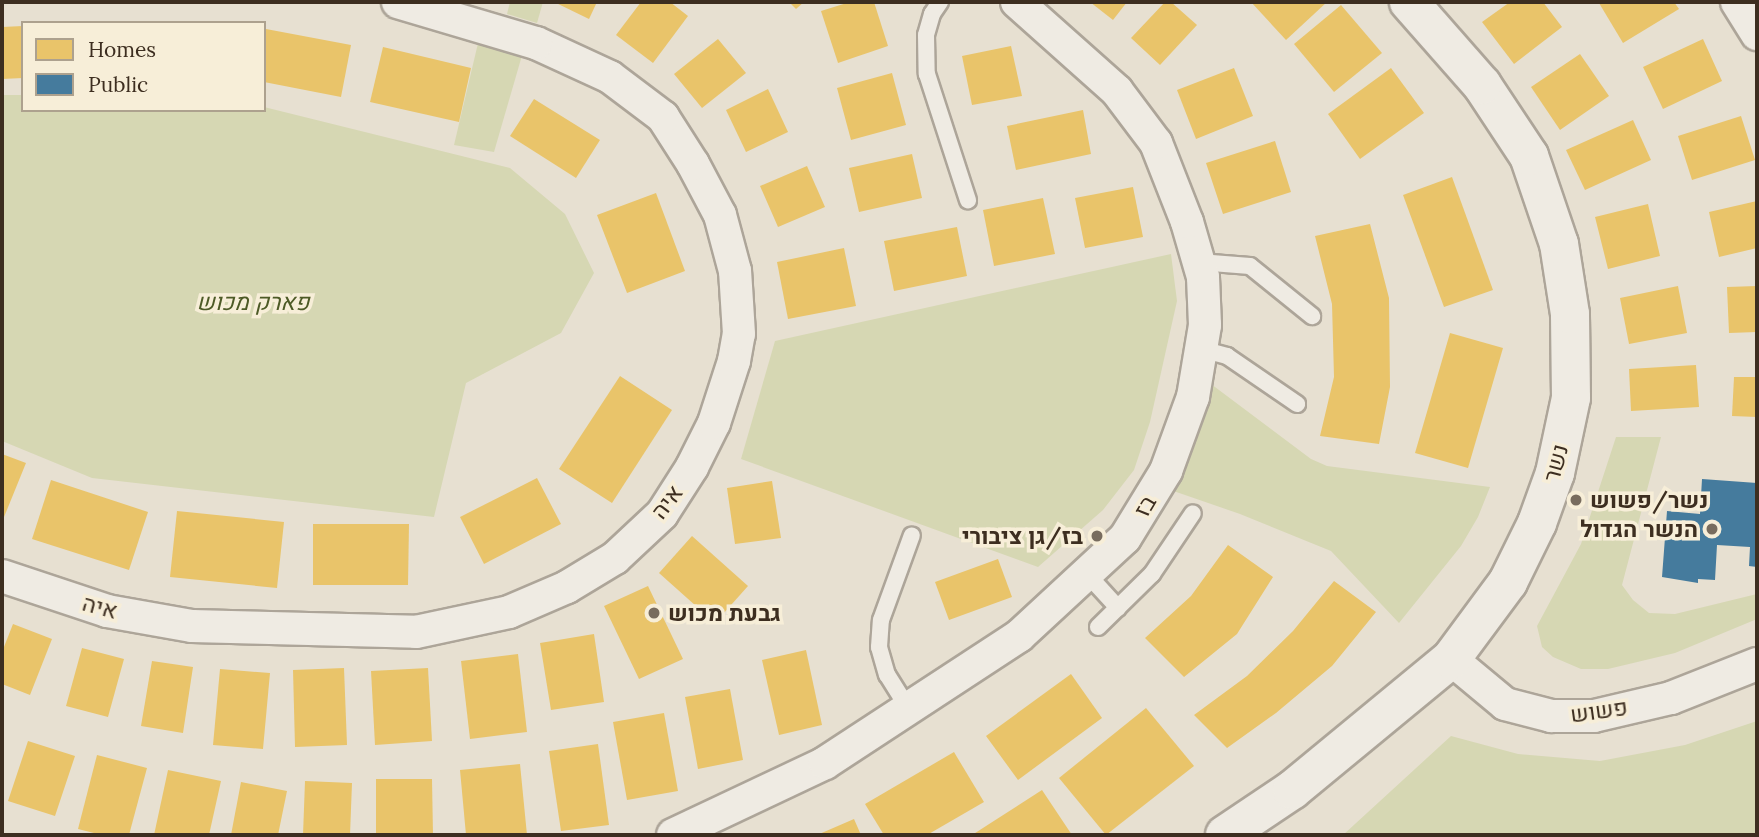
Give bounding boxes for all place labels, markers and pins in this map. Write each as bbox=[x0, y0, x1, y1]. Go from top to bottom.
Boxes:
place label: נשר/פשוש bbox=[1590, 486, 1708, 514]
marker: נשר/פשוש bbox=[1568, 492, 1584, 508]
place label: הנשר הגדול bbox=[1580, 515, 1698, 543]
marker: הנשר הגדול bbox=[1704, 521, 1720, 537]
place label: בז/גן ציבורי bbox=[962, 522, 1083, 550]
marker: בז/גן ציבורי bbox=[1089, 528, 1105, 544]
place label: גבעת מכוש bbox=[668, 599, 781, 627]
marker: גבעת מכוש bbox=[646, 605, 662, 621]

